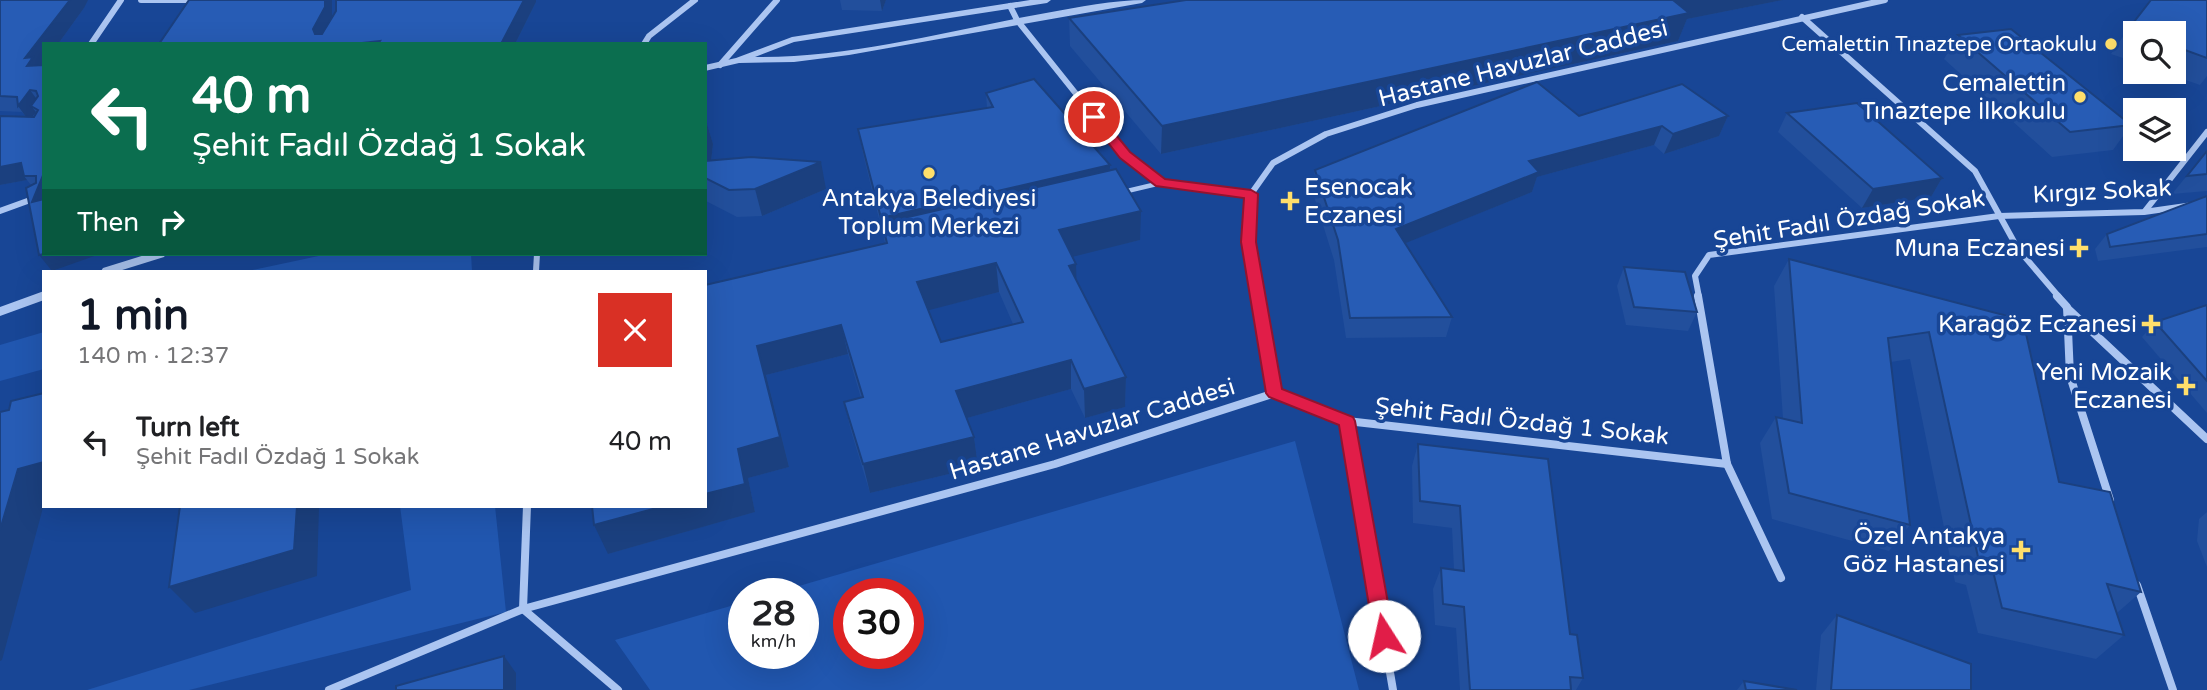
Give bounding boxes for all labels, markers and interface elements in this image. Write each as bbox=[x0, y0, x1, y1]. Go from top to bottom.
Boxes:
street label: Hastane Havuzlar Caddesi bbox=[1375, 13, 1671, 114]
map controls bbox=[2123, 21, 2186, 161]
button: search bbox=[2123, 21, 2186, 84]
place label: Cemalettin Tınaztepe Ortaokulu bbox=[1781, 32, 2097, 57]
marker: Cemalettin Tınaztepe Ortaokulu bbox=[2103, 36, 2119, 52]
text: 40 m bbox=[192, 67, 311, 126]
place label: Cemalettin Tınaztepe İlkokulu bbox=[1861, 69, 2066, 126]
icon: left bbox=[77, 70, 168, 161]
pin bbox=[1064, 87, 1124, 147]
marker: Cemalettin Tınaztepe İlkokulu bbox=[2072, 89, 2088, 105]
icon: arrive bbox=[1075, 98, 1113, 136]
button: layers bbox=[2123, 98, 2186, 161]
text: Şehit Fadıl Özdağ 1 Sokak bbox=[192, 127, 586, 165]
marker: Antakya Belediyesi Toplum Merkezi bbox=[921, 165, 937, 181]
place label: Esenocak Eczanesi bbox=[1304, 173, 1413, 230]
street label: Kırgız Sokak bbox=[2032, 173, 2172, 210]
place label: Antakya Belediyesi Toplum Merkezi bbox=[822, 184, 1036, 241]
street label: Şehit Fadıl Özdağ Sokak bbox=[1711, 184, 1987, 255]
marker: Esenocak Eczanesi bbox=[1282, 193, 1298, 209]
icon: right bbox=[153, 203, 191, 241]
text: Then bbox=[77, 207, 139, 238]
place label: Muna Eczanesi bbox=[1894, 234, 2065, 263]
marker: Muna Eczanesi bbox=[2071, 240, 2087, 256]
text: 1 min bbox=[77, 290, 189, 341]
button: close bbox=[598, 293, 672, 367]
place label: Karagöz Eczanesi bbox=[1938, 310, 2137, 339]
marker: Karagöz Eczanesi bbox=[2143, 316, 2159, 332]
text: 140 m · 12:37 bbox=[77, 342, 229, 370]
place label: Yeni Mozaik Eczanesi bbox=[2036, 358, 2172, 415]
street label: Hastane Havuzlar Caddesi bbox=[946, 372, 1239, 487]
marker: Yeni Mozaik Eczanesi bbox=[2178, 378, 2194, 394]
street label: Şehit Fadıl Özdağ 1 Sokak bbox=[1373, 392, 1670, 451]
text: Turn left bbox=[136, 412, 239, 443]
icon: left bbox=[77, 423, 115, 461]
text: 40 m bbox=[609, 426, 672, 457]
text: Şehit Fadıl Özdağ 1 Sokak bbox=[136, 443, 419, 471]
place label: Özel Antakya Göz Hastanesi bbox=[1843, 522, 2005, 579]
marker: Özel Antakya Göz Hastanesi bbox=[2011, 540, 2031, 560]
speed limit sign: 30 bbox=[833, 578, 924, 669]
text: 28 bbox=[752, 593, 795, 635]
position arrow bbox=[1347, 599, 1421, 673]
text: km/h bbox=[751, 630, 796, 652]

